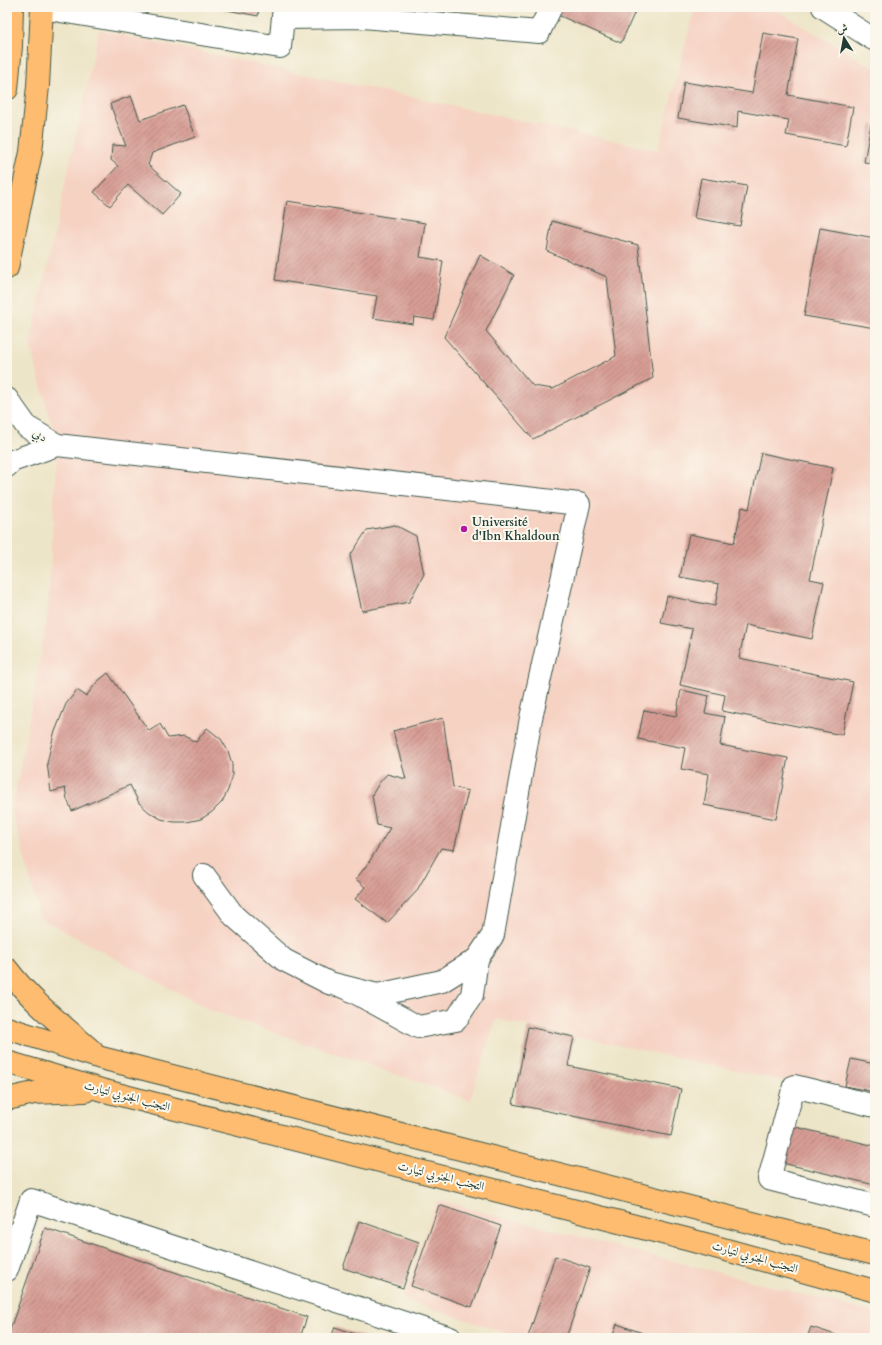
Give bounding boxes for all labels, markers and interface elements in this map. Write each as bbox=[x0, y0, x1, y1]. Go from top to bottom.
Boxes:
north arrow bbox=[824, 18, 864, 58]
text: ش bbox=[835, 20, 849, 37]
street label: دبي bbox=[29, 424, 50, 447]
place label: Université d'Ibn Khaldoun bbox=[472, 514, 560, 544]
marker: Université d'Ibn Khaldoun bbox=[459, 524, 469, 534]
street label: التجنب الجنوبي لتيارت bbox=[82, 1077, 172, 1117]
street label: التجنب الجنوبي لتيارت bbox=[396, 1158, 486, 1197]
street label: التجنب الجنوبي لتيارت bbox=[710, 1237, 800, 1279]

